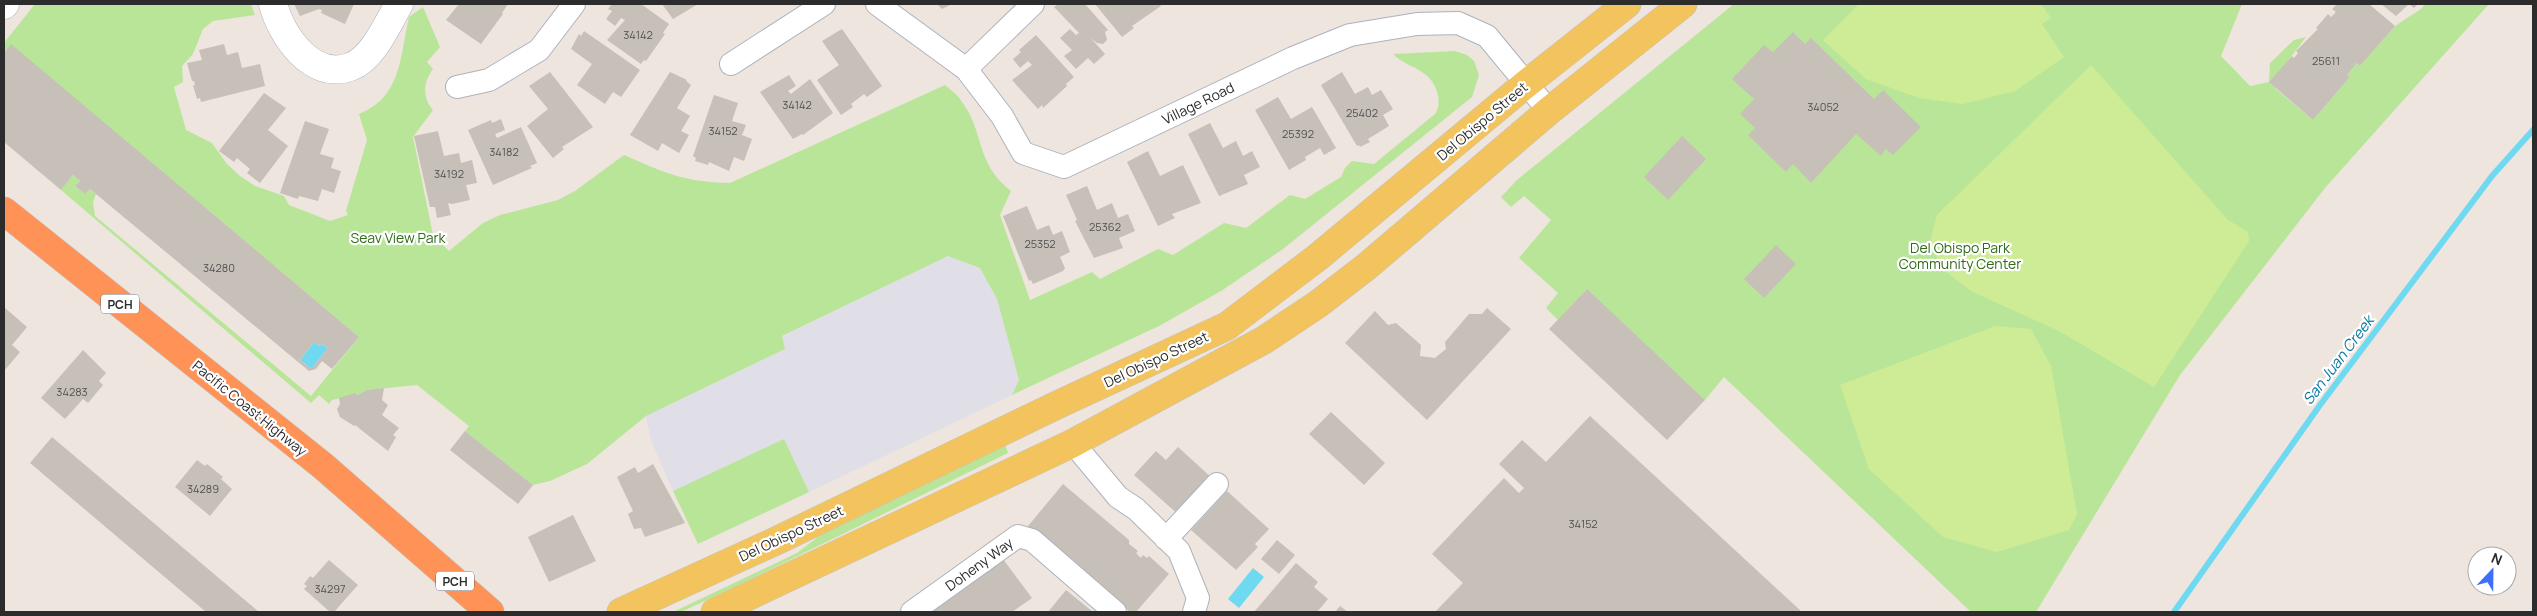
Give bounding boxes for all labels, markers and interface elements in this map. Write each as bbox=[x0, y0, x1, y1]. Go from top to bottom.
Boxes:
house number: 34142 bbox=[623, 27, 653, 42]
house number: 25611 bbox=[2312, 53, 2340, 68]
street label: Village Road bbox=[1159, 77, 1237, 129]
street label: Del Obispo Street bbox=[1433, 77, 1532, 165]
house number: 34142 bbox=[782, 97, 812, 112]
house number: 34052 bbox=[1807, 99, 1839, 114]
house number: 25402 bbox=[1346, 105, 1378, 120]
house number: 34152 bbox=[708, 123, 738, 138]
house number: 25392 bbox=[1282, 126, 1314, 141]
house number: 34182 bbox=[489, 144, 519, 159]
house number: 34192 bbox=[434, 166, 464, 181]
house number: 25362 bbox=[1089, 219, 1121, 234]
park label: Seav View Park bbox=[351, 228, 446, 247]
house number: 25352 bbox=[1024, 236, 1056, 251]
park label: Del Obispo Park Community Center bbox=[1899, 238, 2021, 273]
house number: 34280 bbox=[203, 260, 235, 275]
road number: PCH bbox=[101, 294, 139, 314]
water label: San Juan Creek bbox=[2298, 309, 2380, 409]
street label: Del Obispo Street bbox=[1101, 326, 1212, 392]
street label: Pacific Coast Highway bbox=[189, 356, 312, 460]
house number: 34283 bbox=[56, 384, 88, 399]
house number: 34289 bbox=[187, 481, 219, 496]
street label: Del Obispo Street bbox=[736, 500, 847, 566]
house number: 34152 bbox=[1568, 516, 1598, 531]
street label: Doheny Way bbox=[941, 533, 1017, 595]
north arrow bbox=[2467, 546, 2517, 596]
text: N bbox=[2489, 548, 2505, 569]
road number: PCH bbox=[436, 572, 474, 590]
house number: 34297 bbox=[314, 581, 346, 596]

